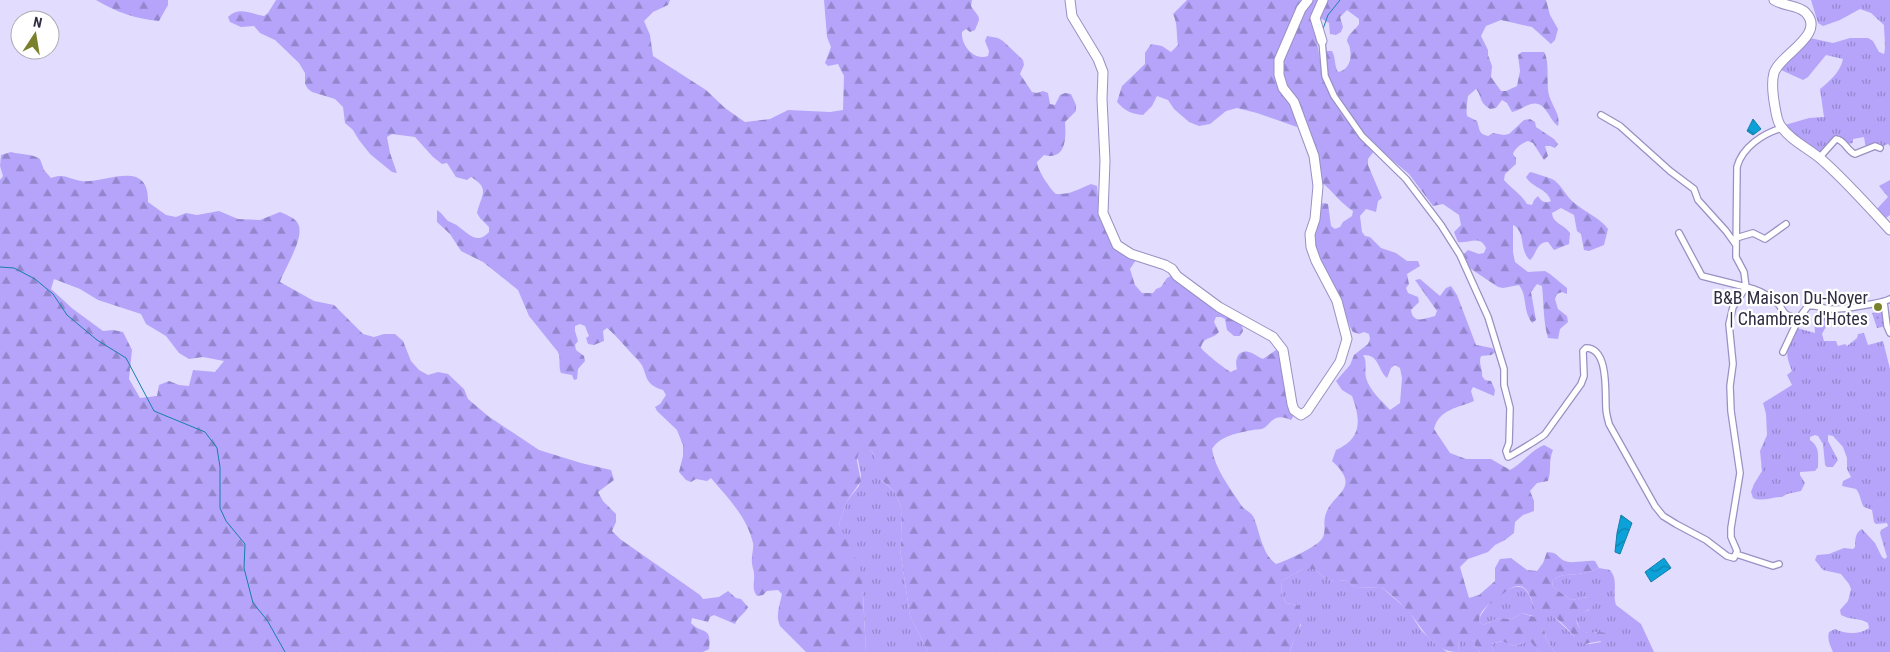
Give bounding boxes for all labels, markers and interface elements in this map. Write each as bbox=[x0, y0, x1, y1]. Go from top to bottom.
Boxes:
north arrow bbox=[10, 10, 60, 60]
text: N bbox=[32, 14, 44, 31]
place label: B&B Maison Du-Noyer | Chambres d'Hotes bbox=[1713, 287, 1869, 329]
marker: B&B Maison Du-Noyer | Chambres d'Hotes bbox=[1872, 301, 1884, 313]

